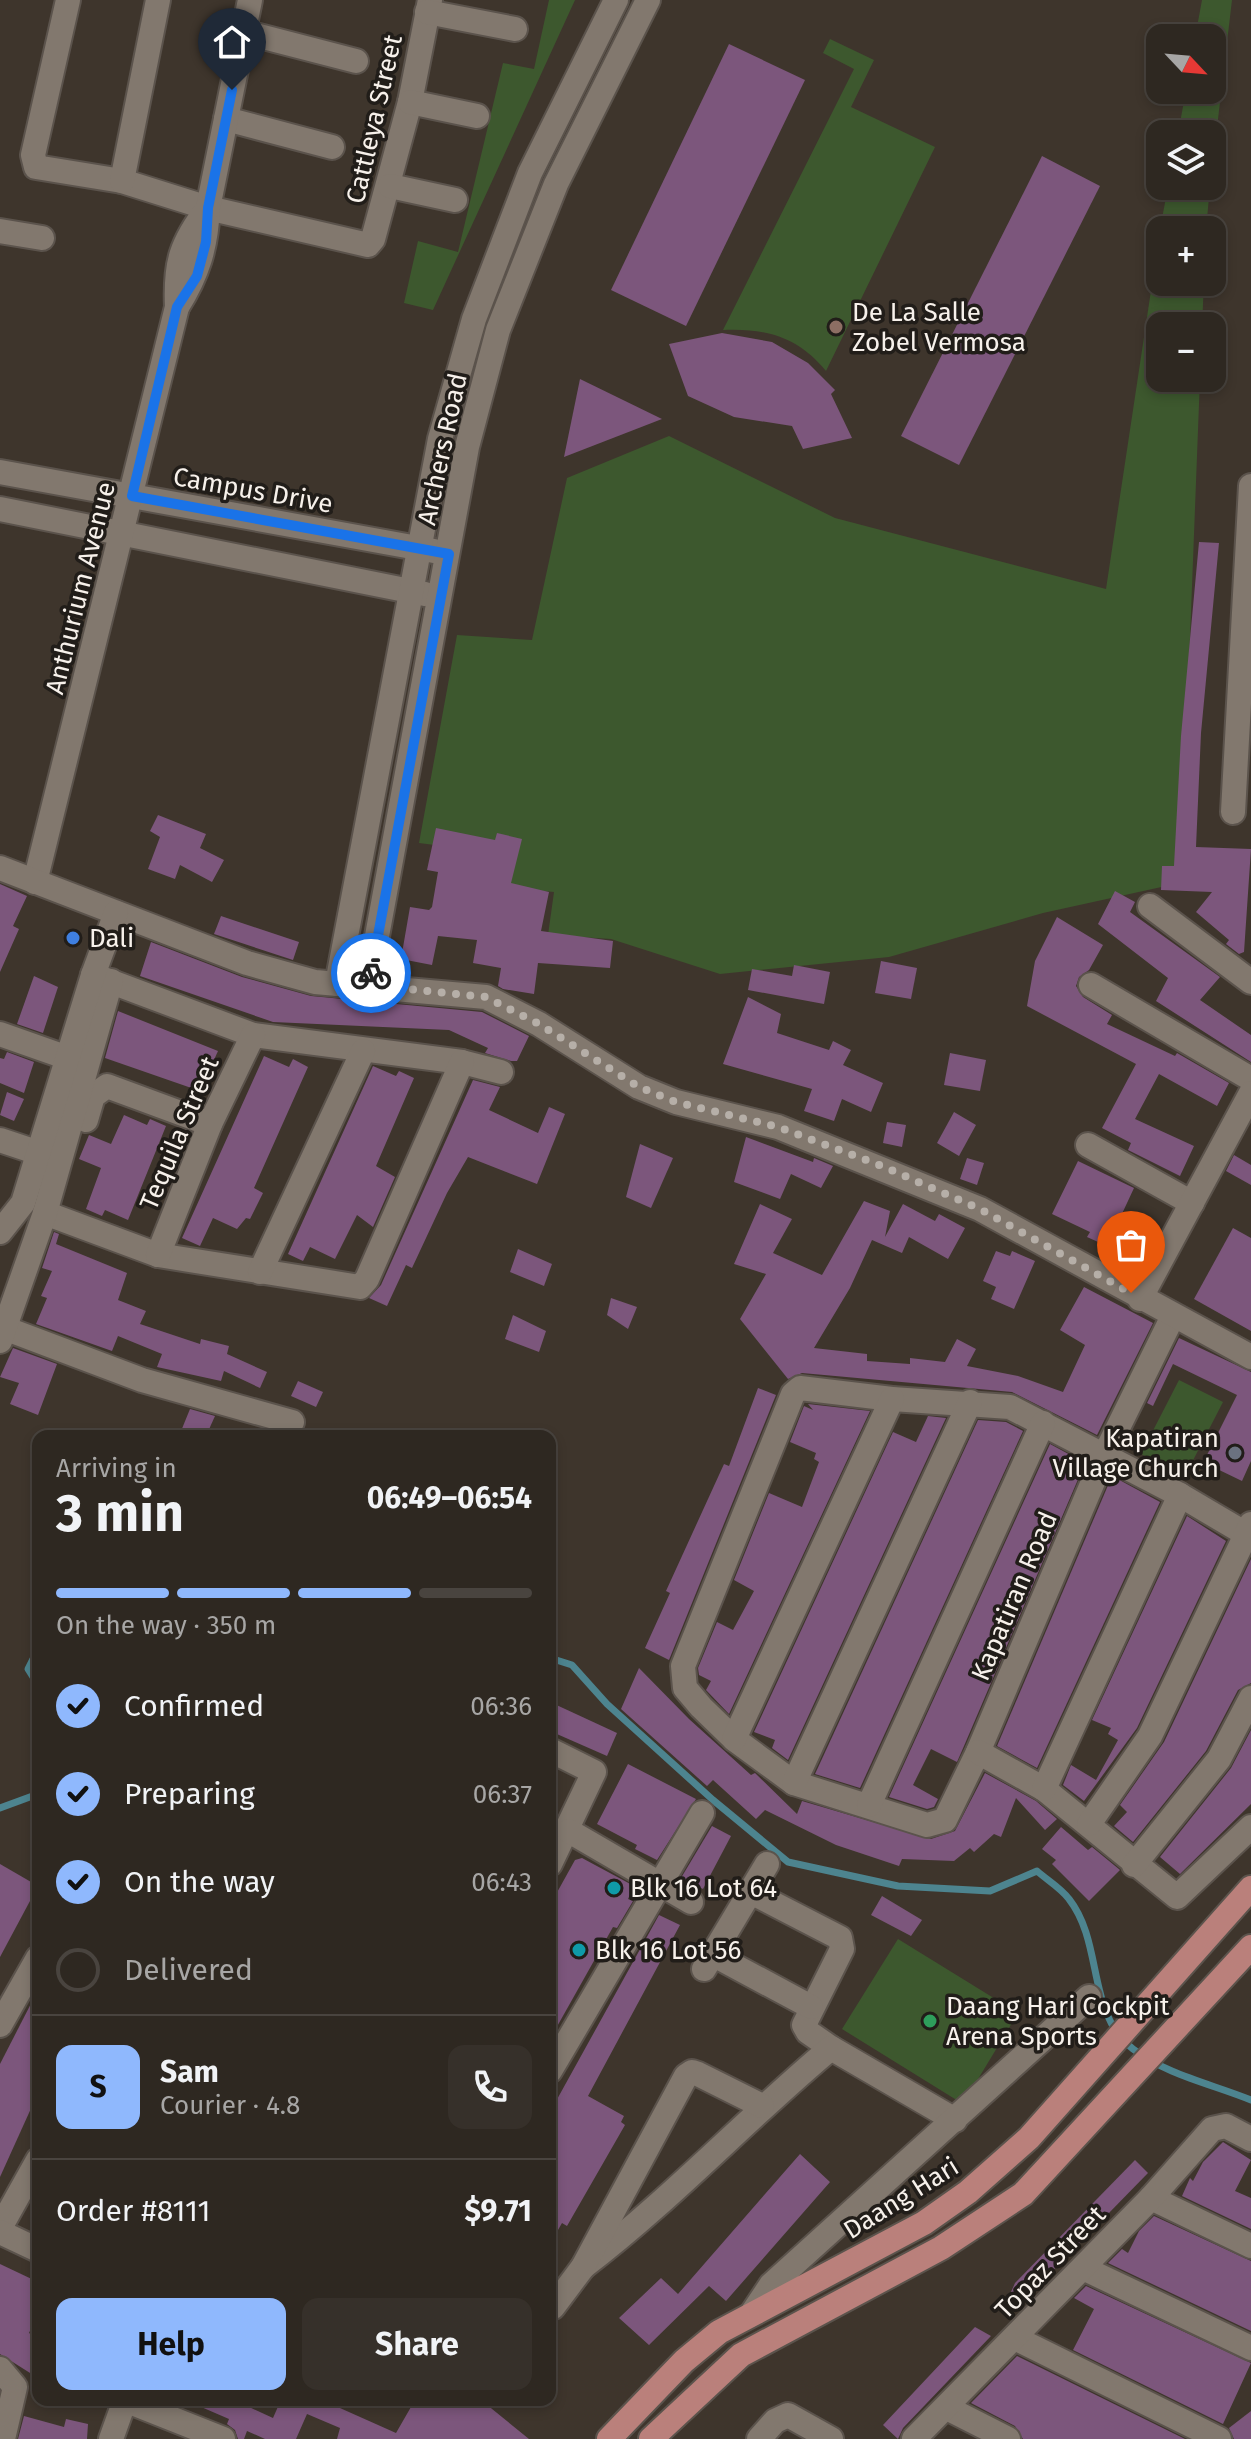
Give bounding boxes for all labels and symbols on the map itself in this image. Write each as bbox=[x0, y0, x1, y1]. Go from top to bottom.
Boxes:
pin bbox=[198, 8, 266, 90]
north arrow bbox=[1146, 24, 1226, 104]
street label: Cattleya Street bbox=[340, 31, 409, 207]
place label: De La Salle Zobel Vermosa bbox=[852, 297, 1026, 358]
marker: De La Salle Zobel Vermosa bbox=[827, 318, 845, 336]
street label: Archers Road bbox=[411, 370, 474, 528]
street label: Campus Drive bbox=[171, 461, 335, 520]
street label: Anthurium Avenue bbox=[39, 479, 122, 698]
place label: Dali bbox=[89, 923, 134, 954]
marker: Dali bbox=[64, 929, 82, 947]
courier bbox=[331, 933, 411, 1013]
street label: Tequila Street bbox=[133, 1051, 226, 1214]
pin bbox=[1097, 1211, 1165, 1293]
place label: Kapatiran Village Church bbox=[1052, 1423, 1219, 1484]
marker: Kapatiran Village Church bbox=[1226, 1444, 1244, 1462]
street label: Kapatiran Road bbox=[965, 1507, 1064, 1685]
place label: Blk 16 Lot 64 bbox=[630, 1873, 777, 1904]
marker: Blk 16 Lot 64 bbox=[605, 1879, 623, 1897]
place label: Blk 16 Lot 56 bbox=[595, 1935, 741, 1966]
marker: Blk 16 Lot 56 bbox=[570, 1941, 588, 1959]
place label: Daang Hari Cockpit Arena Sports bbox=[946, 1991, 1170, 2052]
marker: Daang Hari Cockpit Arena Sports bbox=[921, 2012, 939, 2030]
street label: Daang Hari bbox=[838, 2151, 964, 2246]
street label: Topaz Street bbox=[989, 2199, 1112, 2325]

